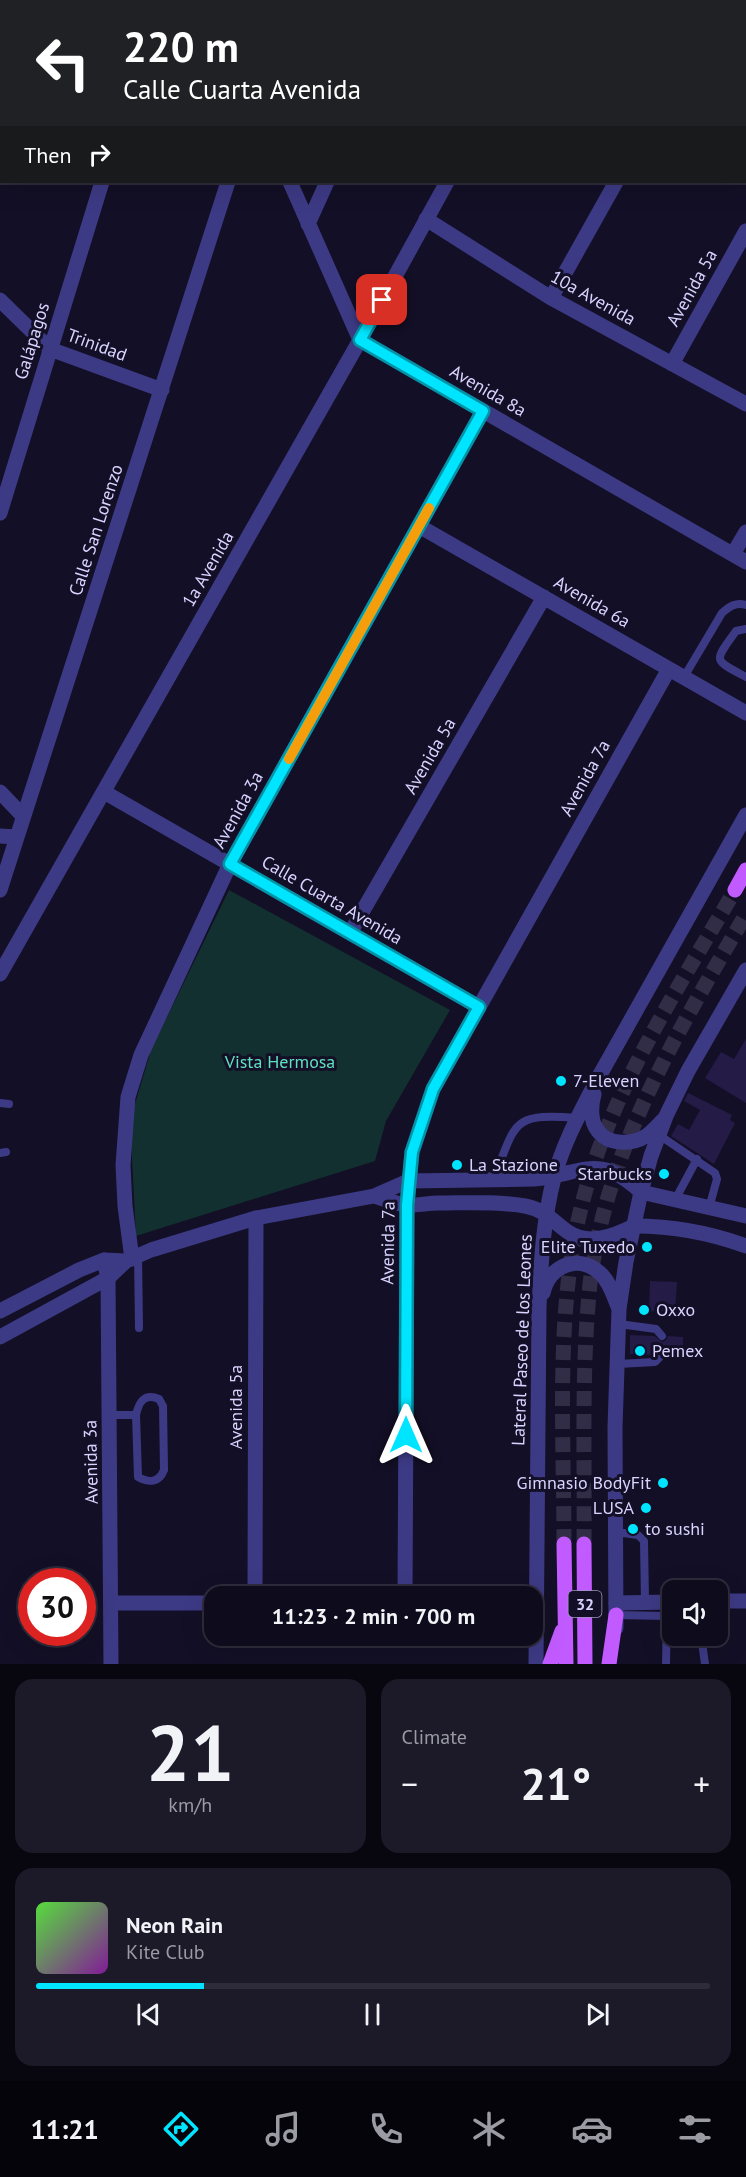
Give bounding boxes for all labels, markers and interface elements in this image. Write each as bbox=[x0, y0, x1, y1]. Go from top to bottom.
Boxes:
text: 220 m bbox=[123, 19, 239, 74]
icon: left bbox=[24, 24, 102, 102]
text: Calle Cuarta Avenida bbox=[123, 72, 361, 106]
icon: right bbox=[83, 138, 116, 171]
text: Then bbox=[24, 141, 71, 169]
street label: Avenida 5a bbox=[661, 245, 722, 330]
street label: 10a Avenida bbox=[547, 265, 640, 330]
pin bbox=[356, 274, 407, 325]
icon: arrive bbox=[365, 283, 398, 316]
street label: Galápagos bbox=[9, 299, 54, 382]
street label: Trinidad bbox=[64, 323, 130, 366]
street label: Avenida 8a bbox=[446, 360, 531, 422]
street label: Calle San Lorenzo bbox=[63, 461, 128, 599]
street label: 1a Avenida bbox=[177, 527, 238, 611]
street label: Avenida 6a bbox=[550, 571, 635, 633]
street label: Avenida 5a bbox=[399, 713, 461, 798]
street label: Avenida 7a bbox=[554, 736, 615, 820]
street label: Avenida 3a bbox=[207, 767, 268, 852]
street label: Calle Cuarta Avenida bbox=[258, 850, 407, 949]
park label: Vista Hermosa bbox=[224, 1050, 335, 1073]
place label: 7-Eleven bbox=[573, 1069, 639, 1092]
marker: 7-Eleven bbox=[554, 1074, 568, 1088]
place label: La Stazione bbox=[469, 1153, 558, 1176]
marker: La Stazione bbox=[450, 1158, 464, 1172]
place label: Starbucks bbox=[578, 1162, 652, 1185]
marker: Starbucks bbox=[657, 1167, 671, 1181]
street label: Avenida 7a bbox=[375, 1201, 400, 1285]
street label: Lateral Paseo de los Leones bbox=[506, 1234, 537, 1446]
place label: Elite Tuxedo bbox=[541, 1235, 635, 1258]
marker: Elite Tuxedo bbox=[640, 1240, 654, 1254]
place label: Oxxo bbox=[656, 1298, 695, 1321]
marker: Oxxo bbox=[637, 1303, 651, 1317]
place label: Pemex bbox=[652, 1339, 703, 1362]
marker: Pemex bbox=[633, 1344, 647, 1358]
street label: Avenida 5a bbox=[224, 1365, 247, 1449]
position arrow bbox=[374, 1403, 438, 1467]
street label: Avenida 3a bbox=[78, 1420, 103, 1504]
place label: Gimnasio BodyFit bbox=[516, 1471, 651, 1494]
marker: Gimnasio BodyFit bbox=[656, 1476, 670, 1490]
place label: LUSA bbox=[593, 1496, 634, 1519]
marker: LUSA bbox=[639, 1501, 653, 1515]
place label: to sushi bbox=[645, 1517, 705, 1540]
marker: to sushi bbox=[626, 1522, 640, 1536]
speed limit sign: 30 bbox=[18, 1568, 96, 1646]
map controls bbox=[662, 1580, 728, 1646]
button: sound bbox=[662, 1580, 728, 1646]
road number: 32 bbox=[568, 1591, 602, 1617]
text: 11:23 · 2 min · 700 m bbox=[272, 1602, 475, 1630]
text: 21 bbox=[146, 1702, 234, 1803]
text: Climate bbox=[402, 1724, 467, 1750]
text: 21° bbox=[520, 1754, 591, 1812]
text: − bbox=[402, 1762, 418, 1805]
text: + bbox=[693, 1762, 710, 1805]
text: km/h bbox=[168, 1792, 212, 1818]
text: Neon Rain bbox=[126, 1911, 223, 1939]
text: Kite Club bbox=[126, 1939, 204, 1965]
icon: previous bbox=[132, 1998, 165, 2031]
icon: pause bbox=[356, 1998, 389, 2031]
icon: next bbox=[581, 1998, 614, 2031]
icon: directions bbox=[160, 2108, 202, 2150]
icon: music bbox=[262, 2108, 304, 2150]
icon: phone bbox=[365, 2108, 407, 2150]
icon: climate bbox=[468, 2108, 510, 2150]
icon: car bbox=[571, 2108, 613, 2150]
icon: filters bbox=[674, 2108, 716, 2150]
text: 11:21 bbox=[30, 2112, 99, 2146]

